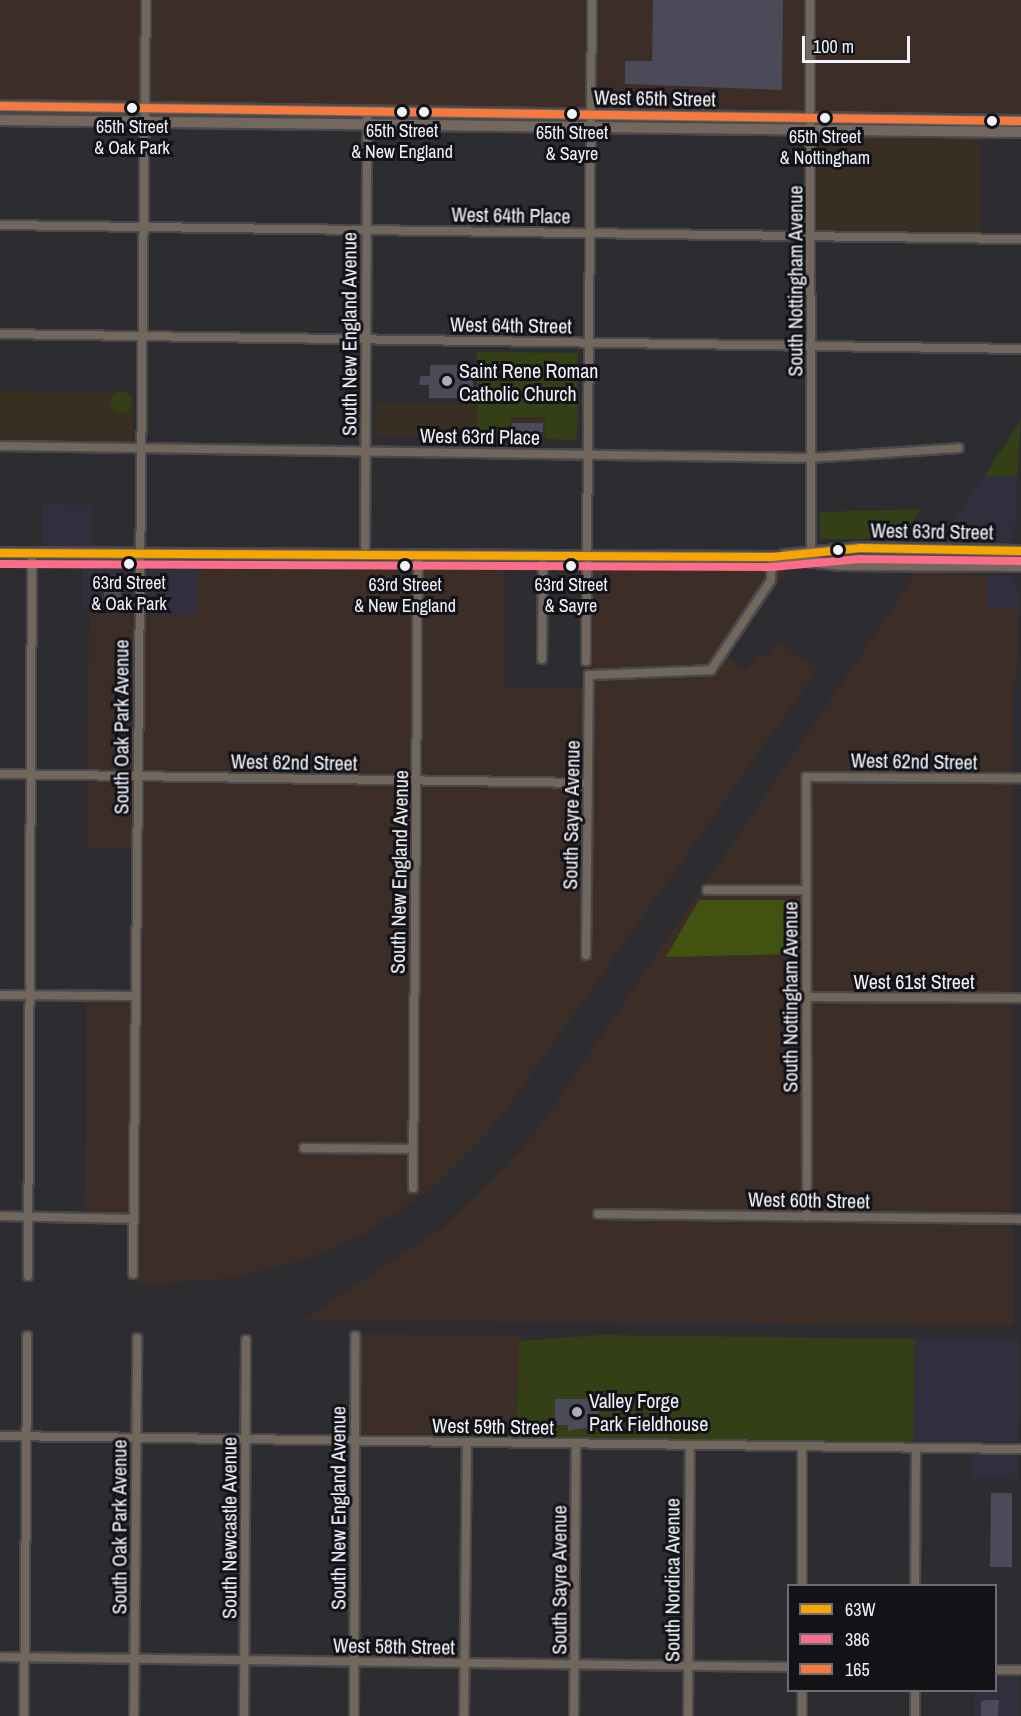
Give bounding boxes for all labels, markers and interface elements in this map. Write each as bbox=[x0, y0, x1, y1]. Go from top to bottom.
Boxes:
scale bar bbox=[805, 24, 913, 62]
text: 100 m bbox=[813, 34, 854, 59]
street label: West 65th Street bbox=[594, 85, 716, 111]
marker: 65th Street & Oak Park bbox=[126, 102, 138, 114]
marker: 65th Street & New England bbox=[396, 106, 408, 118]
unlabelled marker bbox=[418, 106, 430, 118]
marker: 65th Street & Sayre bbox=[566, 108, 578, 120]
marker: 65th Street & Nottingham bbox=[819, 112, 831, 124]
unlabelled marker bbox=[986, 115, 998, 127]
place label: 65th Street & Oak Park bbox=[94, 117, 170, 160]
place label: 65th Street & New England bbox=[351, 121, 453, 164]
place label: 65th Street & Sayre bbox=[536, 123, 608, 166]
place label: 65th Street & Nottingham bbox=[780, 127, 870, 170]
street label: South Nottingham Avenue bbox=[783, 185, 807, 377]
street label: West 64th Place bbox=[451, 202, 571, 228]
street label: South New England Avenue bbox=[337, 232, 361, 436]
street label: West 64th Street bbox=[450, 312, 572, 338]
place label: Saint Rene Roman Catholic Church bbox=[459, 358, 598, 405]
marker: Saint Rene Roman Catholic Church bbox=[440, 374, 454, 388]
street label: West 63rd Place bbox=[420, 423, 540, 449]
street label: West 63rd Street bbox=[870, 518, 994, 544]
unlabelled marker bbox=[832, 544, 844, 556]
marker: 63rd Street & Oak Park bbox=[123, 558, 135, 570]
marker: 63rd Street & New England bbox=[399, 560, 411, 572]
marker: 63rd Street & Sayre bbox=[565, 560, 577, 572]
place label: 63rd Street & Oak Park bbox=[91, 573, 167, 616]
place label: 63rd Street & New England bbox=[354, 575, 456, 618]
place label: 63rd Street & Sayre bbox=[534, 575, 608, 618]
street label: South Oak Park Avenue bbox=[109, 639, 133, 815]
street label: South Sayre Avenue bbox=[558, 740, 584, 890]
street label: West 62nd Street bbox=[851, 748, 977, 774]
street label: West 62nd Street bbox=[231, 749, 357, 775]
street label: South New England Avenue bbox=[385, 769, 413, 975]
street label: South Nottingham Avenue bbox=[778, 901, 802, 1093]
street label: West 61st Street bbox=[854, 969, 974, 993]
street label: West 60th Street bbox=[748, 1187, 870, 1213]
place label: Valley Forge Park Fieldhouse bbox=[589, 1388, 708, 1435]
marker: Valley Forge Park Fieldhouse bbox=[570, 1405, 584, 1419]
street label: South New England Avenue bbox=[326, 1406, 350, 1610]
street label: West 59th Street bbox=[432, 1413, 554, 1439]
street label: South Newcastle Avenue bbox=[217, 1437, 241, 1619]
street label: South Oak Park Avenue bbox=[107, 1439, 131, 1615]
street label: South Nordica Avenue bbox=[660, 1498, 684, 1662]
street label: South Sayre Avenue bbox=[547, 1505, 571, 1655]
legend bbox=[787, 1584, 997, 1692]
text: 63W bbox=[845, 1597, 875, 1622]
text: 386 bbox=[845, 1627, 870, 1652]
street label: West 58th Street bbox=[333, 1633, 455, 1659]
text: 165 bbox=[845, 1657, 870, 1682]

